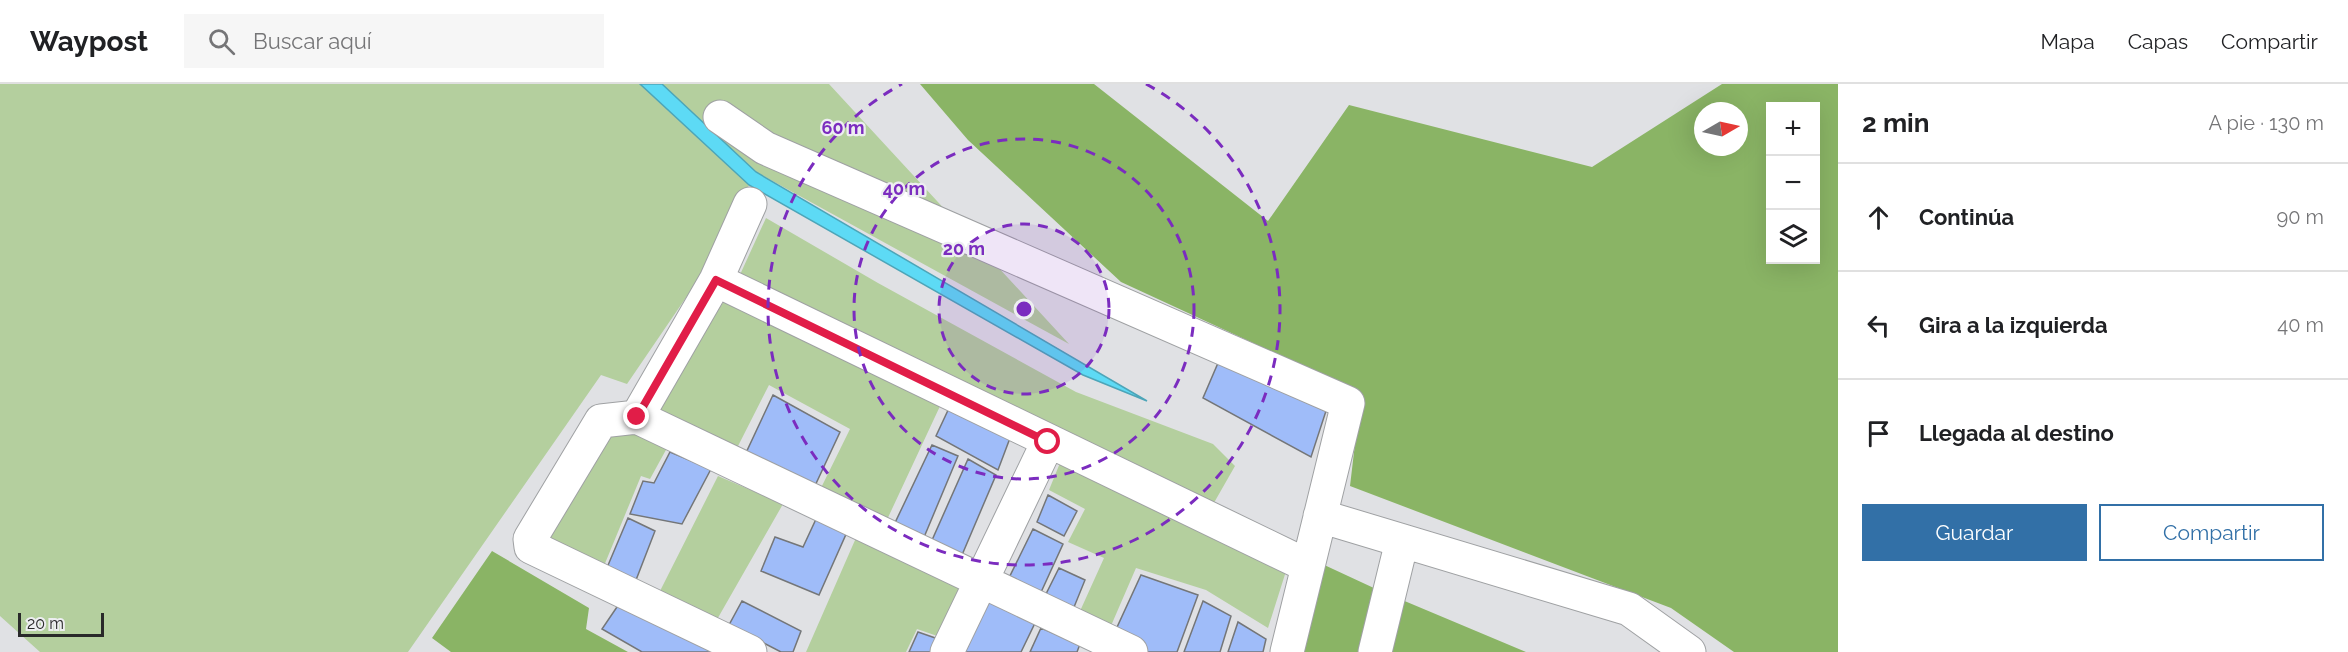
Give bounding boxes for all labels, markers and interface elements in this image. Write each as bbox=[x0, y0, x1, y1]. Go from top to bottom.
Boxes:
search box bbox=[184, 14, 604, 68]
text: Waypost bbox=[30, 25, 148, 58]
icon: search bbox=[205, 25, 238, 58]
text: Buscar aquí bbox=[253, 28, 372, 54]
text: Mapa bbox=[2040, 29, 2095, 54]
text: Capas bbox=[2128, 29, 2188, 54]
text: Compartir bbox=[2221, 29, 2318, 54]
north arrow bbox=[1694, 102, 1748, 156]
map controls bbox=[1766, 102, 1820, 264]
button: + bbox=[1766, 102, 1820, 156]
text: 2 min bbox=[1862, 108, 1929, 138]
text: A pie · 130 m bbox=[2209, 111, 2324, 135]
text: 60 m bbox=[821, 117, 865, 138]
button: − bbox=[1766, 156, 1820, 210]
text: 40 m bbox=[883, 178, 925, 199]
icon: ahead bbox=[1862, 201, 1895, 234]
text: Continúa bbox=[1919, 204, 2014, 230]
text: 90 m bbox=[2277, 205, 2324, 229]
button: layers bbox=[1766, 210, 1820, 264]
text: 20 m bbox=[943, 238, 985, 259]
centre of rings bbox=[1014, 299, 1034, 319]
icon: left bbox=[1862, 309, 1895, 342]
text: Gira a la izquierda bbox=[1919, 312, 2108, 338]
text: 40 m bbox=[2277, 313, 2324, 337]
route end bbox=[623, 403, 649, 429]
icon: arrive bbox=[1862, 417, 1895, 450]
text: Llegada al destino bbox=[1919, 420, 2114, 446]
route start bbox=[1034, 428, 1060, 454]
button: Guardar bbox=[1862, 504, 2087, 561]
button: Compartir bbox=[2099, 504, 2324, 561]
scale bar bbox=[18, 610, 104, 638]
text: 20 m bbox=[27, 614, 64, 633]

